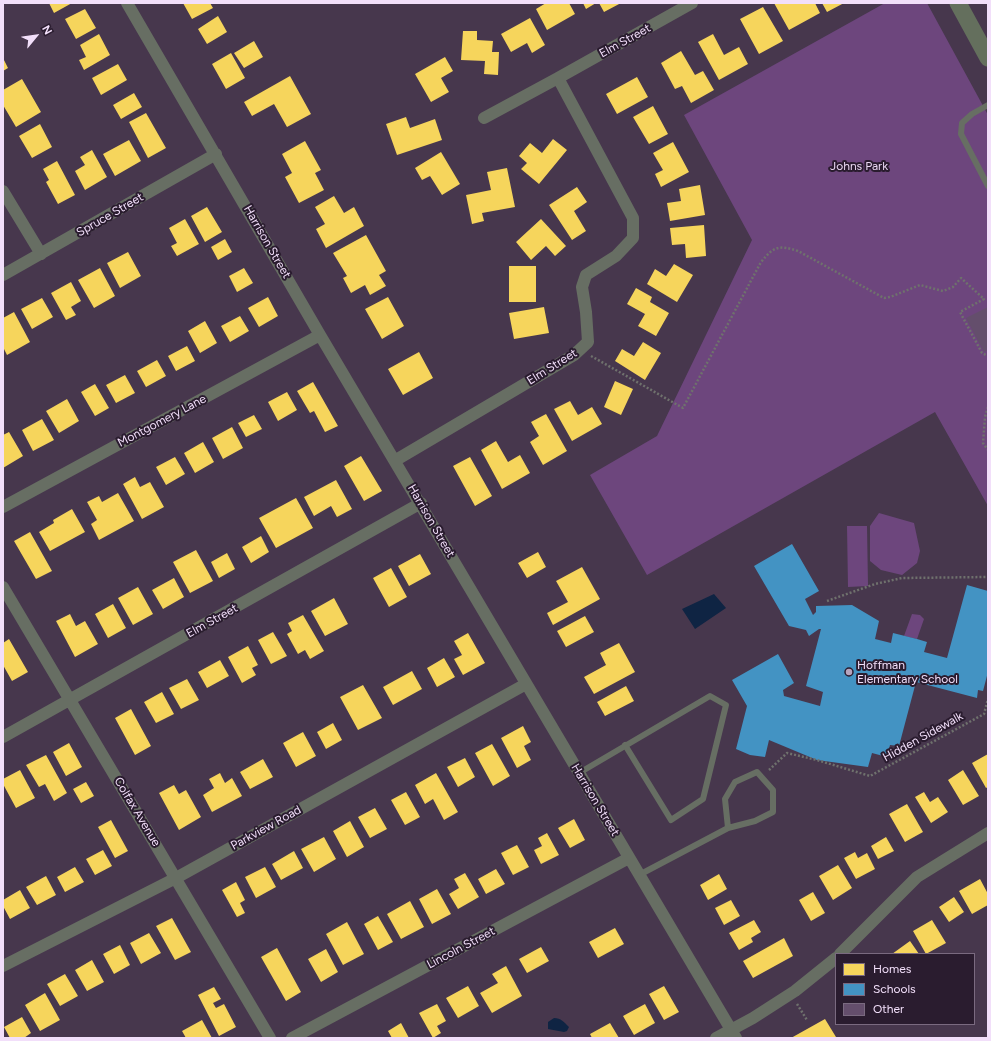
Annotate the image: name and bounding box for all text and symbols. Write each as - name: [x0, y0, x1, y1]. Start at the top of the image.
- north arrow: [16, 16, 56, 56]
- street label: Elm Street: [597, 21, 653, 61]
- text: N: [39, 23, 55, 37]
- park label: Johns Park: [830, 159, 888, 173]
- street label: Spruce Street: [74, 190, 146, 240]
- street label: Harrison Street: [240, 203, 294, 281]
- street label: Elm Street: [524, 346, 580, 388]
- street label: Montgomery Lane: [115, 392, 209, 450]
- street label: Harrison Street: [404, 482, 458, 560]
- street label: Elm Street: [184, 601, 240, 641]
- place label: Hoffman Elementary School: [857, 658, 958, 686]
- marker: Hoffman Elementary School: [844, 667, 854, 677]
- street label: Hidden Sidewalk: [880, 709, 966, 765]
- street label: Harrison Street: [568, 761, 622, 839]
- street label: Colfax Avenue: [111, 775, 163, 849]
- street label: Parkview Road: [228, 803, 304, 853]
- street label: Lincoln Street: [424, 924, 498, 972]
- legend: [835, 953, 975, 1025]
- text: Homes: [873, 962, 911, 976]
- text: Schools: [873, 982, 916, 996]
- text: Other: [873, 1002, 904, 1016]

